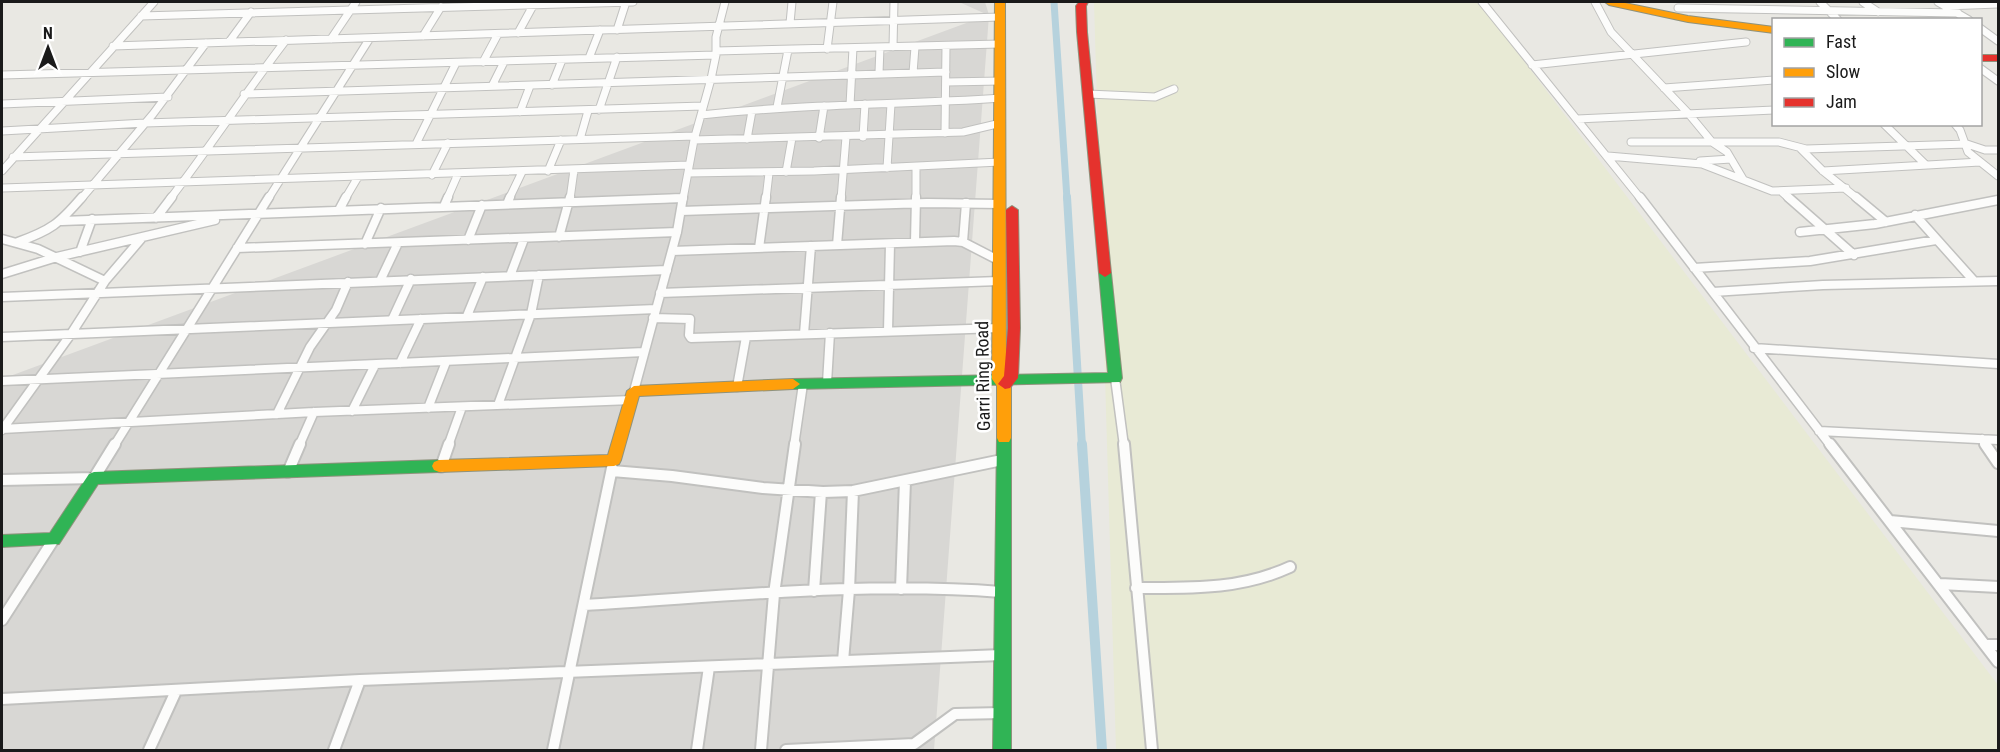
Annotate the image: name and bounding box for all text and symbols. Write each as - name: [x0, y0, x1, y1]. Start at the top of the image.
- north arrow: [18, 18, 78, 78]
- legend: [1772, 18, 1982, 126]
- text: N: [43, 24, 53, 43]
- text: Fast: [1826, 31, 1857, 52]
- text: Slow: [1826, 61, 1861, 82]
- text: Jam: [1826, 91, 1857, 112]
- street label: Garri Ring Road: [971, 321, 994, 431]

